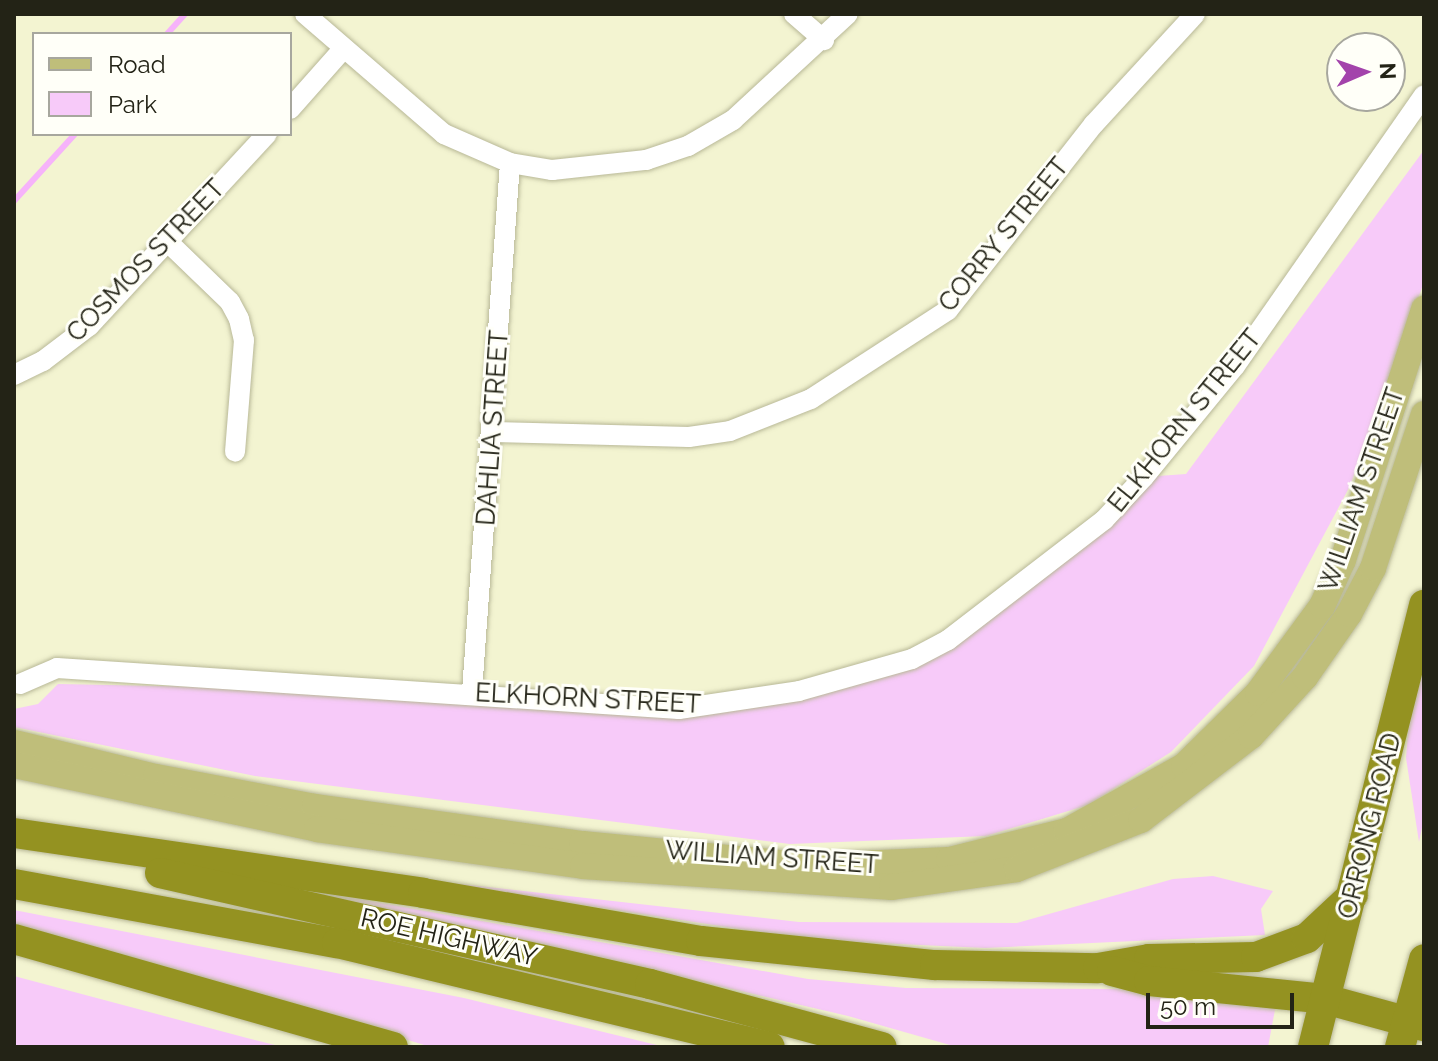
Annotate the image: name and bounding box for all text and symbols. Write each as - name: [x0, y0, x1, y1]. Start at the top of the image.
- legend: [32, 32, 292, 136]
- north arrow: [1326, 32, 1406, 112]
- text: Road: [108, 50, 166, 79]
- text: N: [1375, 62, 1401, 80]
- text: Park: [108, 90, 157, 119]
- street label: CORRY STREET: [932, 151, 1076, 319]
- street label: COSMOS STREET: [61, 173, 231, 349]
- street label: ELKHORN STREET: [1102, 323, 1268, 519]
- street label: DAHLIA STREET: [471, 329, 515, 527]
- street label: WILLIAM STREET: [1312, 384, 1412, 596]
- street label: ELKHORN STREET: [474, 678, 702, 720]
- street label: ORRONG ROAD: [1332, 730, 1408, 922]
- street label: WILLIAM STREET: [664, 835, 880, 881]
- street label: ROE HIGHWAY: [358, 902, 540, 974]
- scale bar: [1150, 977, 1298, 1027]
- text: 50 m: [1160, 992, 1216, 1021]

